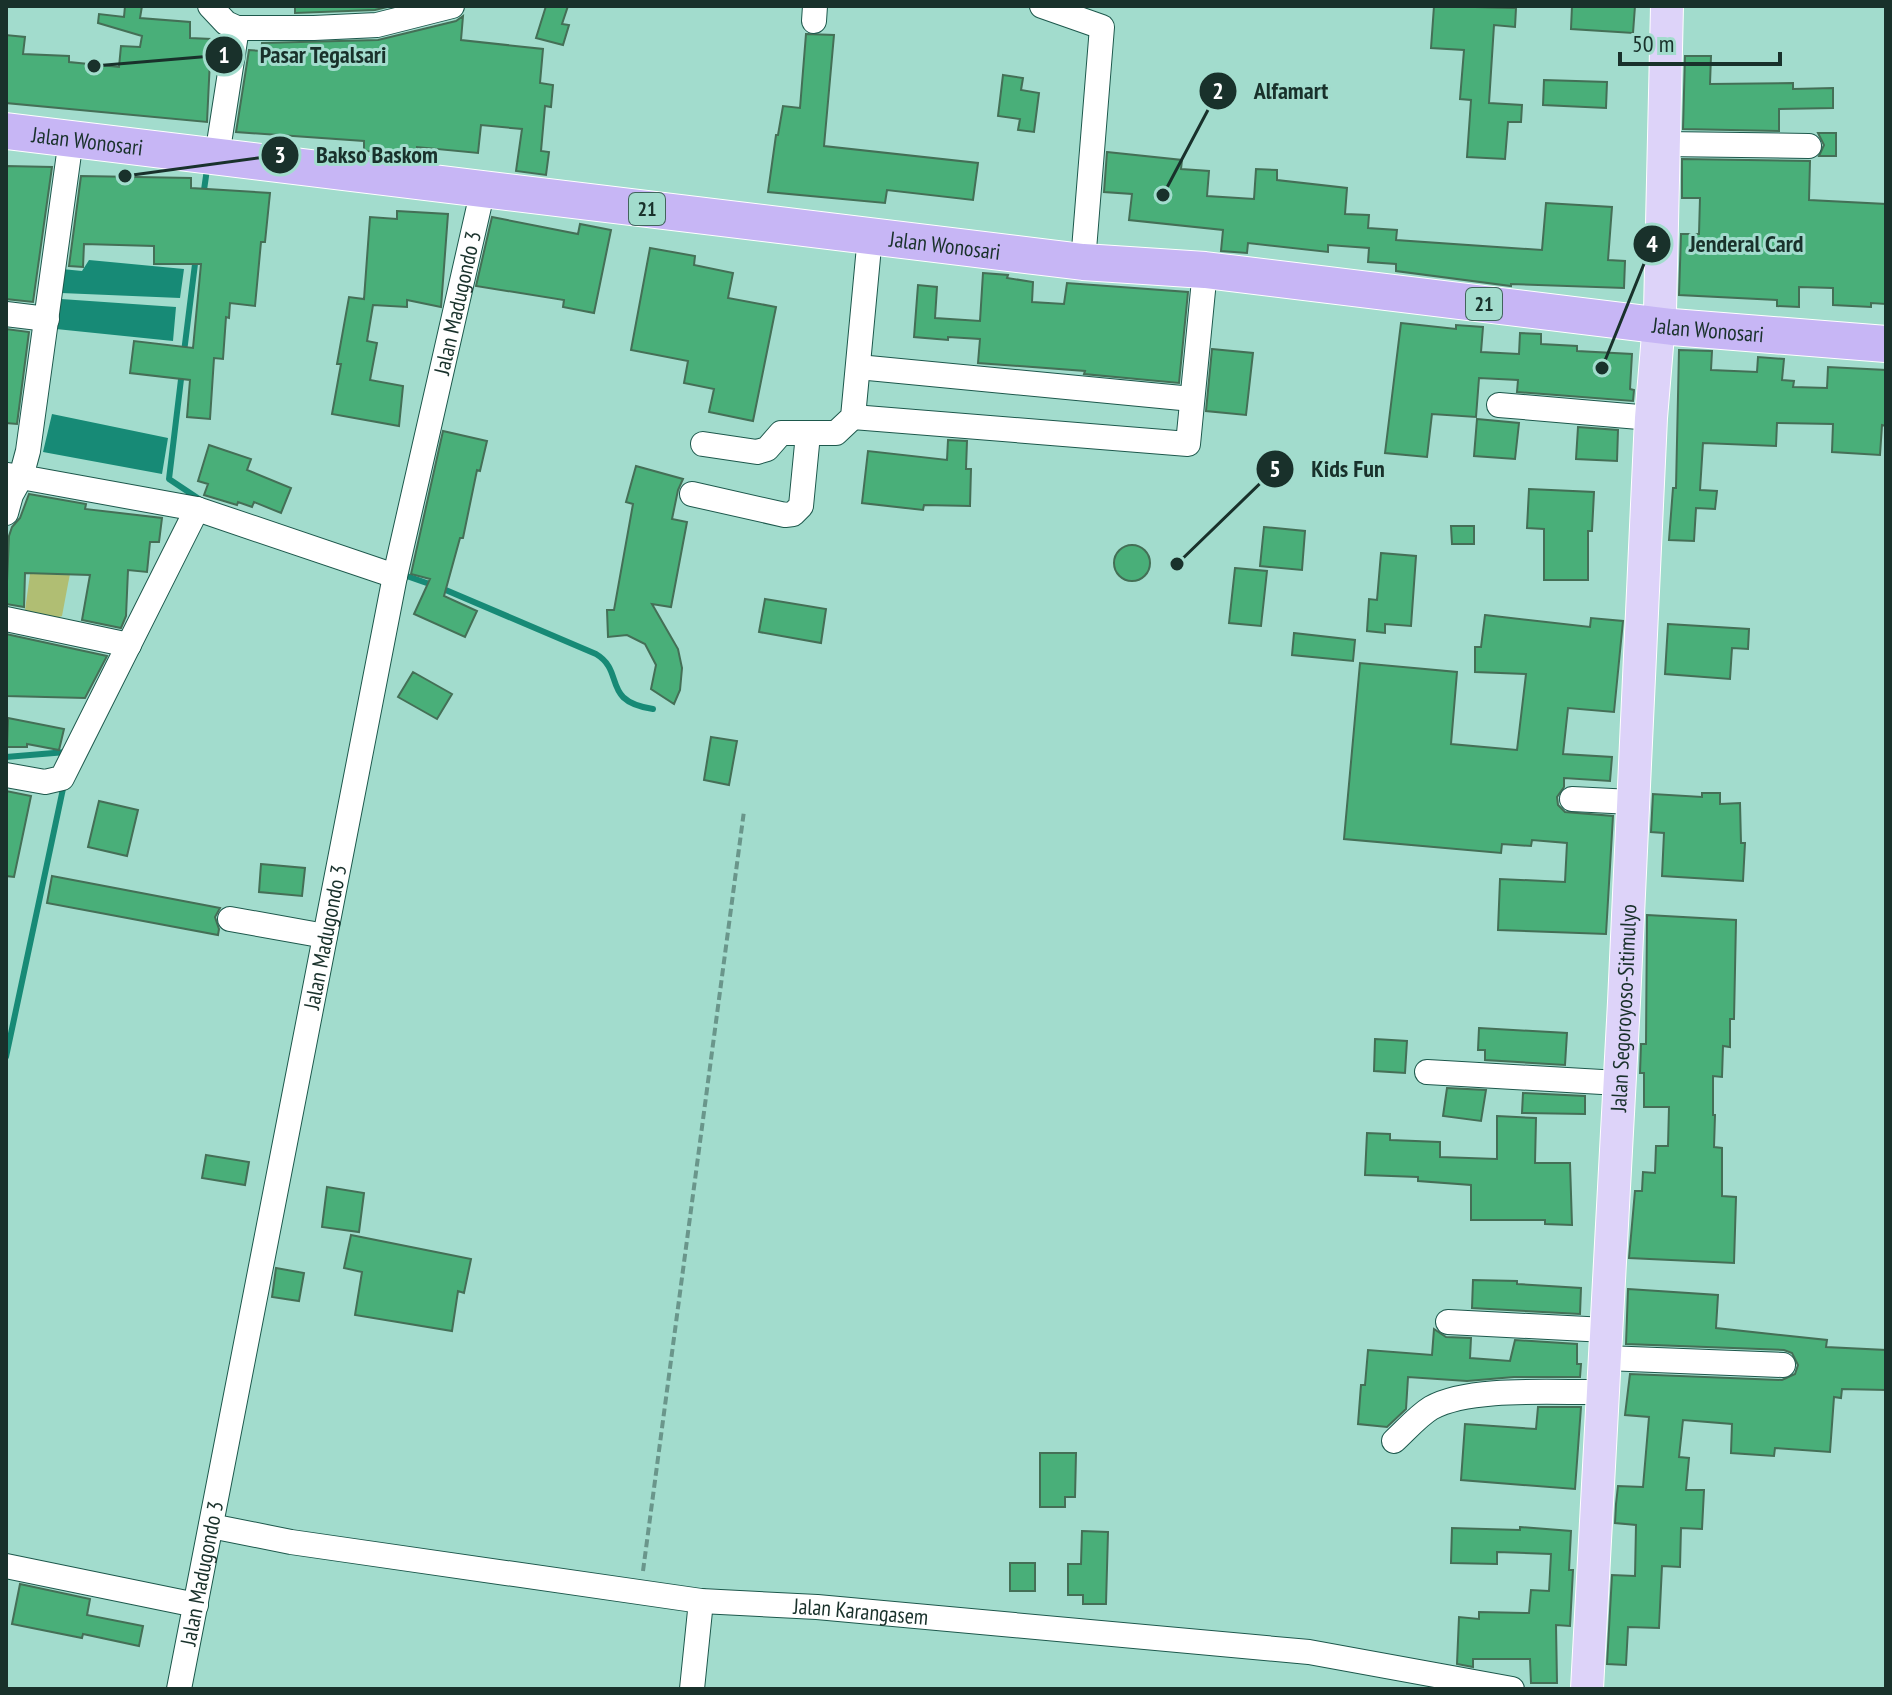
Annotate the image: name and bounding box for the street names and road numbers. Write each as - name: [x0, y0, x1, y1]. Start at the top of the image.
- street label: Jalan Wonosari: [29, 120, 145, 162]
- road number: 21: [629, 193, 665, 225]
- street label: Jalan Wonosari: [887, 224, 1002, 266]
- street label: Jalan Madugondo 3: [427, 228, 487, 378]
- road number: 21: [1466, 288, 1502, 320]
- street label: Jalan Wonosari: [1650, 311, 1765, 348]
- street label: Jalan Madugondo 3: [297, 862, 353, 1013]
- street label: Jalan Segoroyoso-Sitimulyo: [1604, 903, 1643, 1114]
- street label: Jalan Madugondo 3: [174, 1499, 229, 1649]
- street label: Jalan Karangasem: [792, 1592, 930, 1631]

